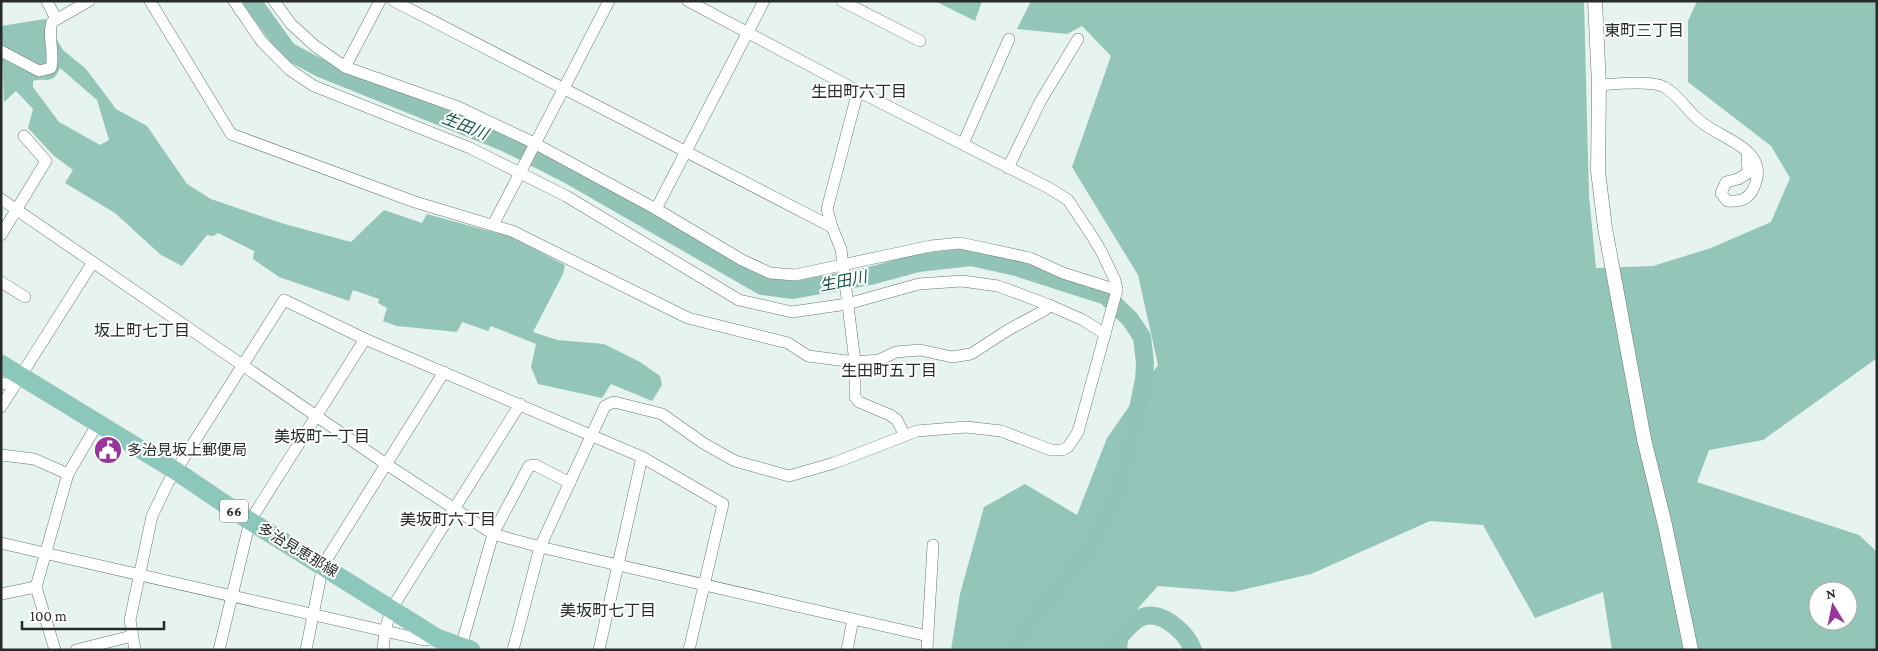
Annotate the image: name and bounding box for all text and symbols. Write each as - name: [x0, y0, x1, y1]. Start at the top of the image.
- district label: 東町三丁目: [1604, 22, 1684, 39]
- district label: 生田町六丁目: [811, 83, 907, 100]
- water label: 生田川: [440, 109, 492, 144]
- water label: 生田川: [818, 268, 870, 294]
- district label: 坂上町七丁目: [94, 322, 190, 339]
- district label: 生田町五丁目: [841, 362, 937, 379]
- district label: 美坂町一丁目: [274, 428, 370, 445]
- public building icon: 多治見坂上郵便局: [93, 435, 123, 465]
- place label: 多治見坂上郵便局: [127, 442, 247, 458]
- road number: 66: [220, 500, 248, 522]
- district label: 美坂町六丁目: [400, 511, 496, 528]
- street label: 多治見恵那線: [255, 520, 341, 580]
- north arrow: [1808, 581, 1858, 631]
- text: N: [1825, 584, 1837, 602]
- scale bar: [22, 598, 165, 630]
- district label: 美坂町七丁目: [560, 602, 656, 619]
- text: 100 m: [30, 608, 67, 624]

